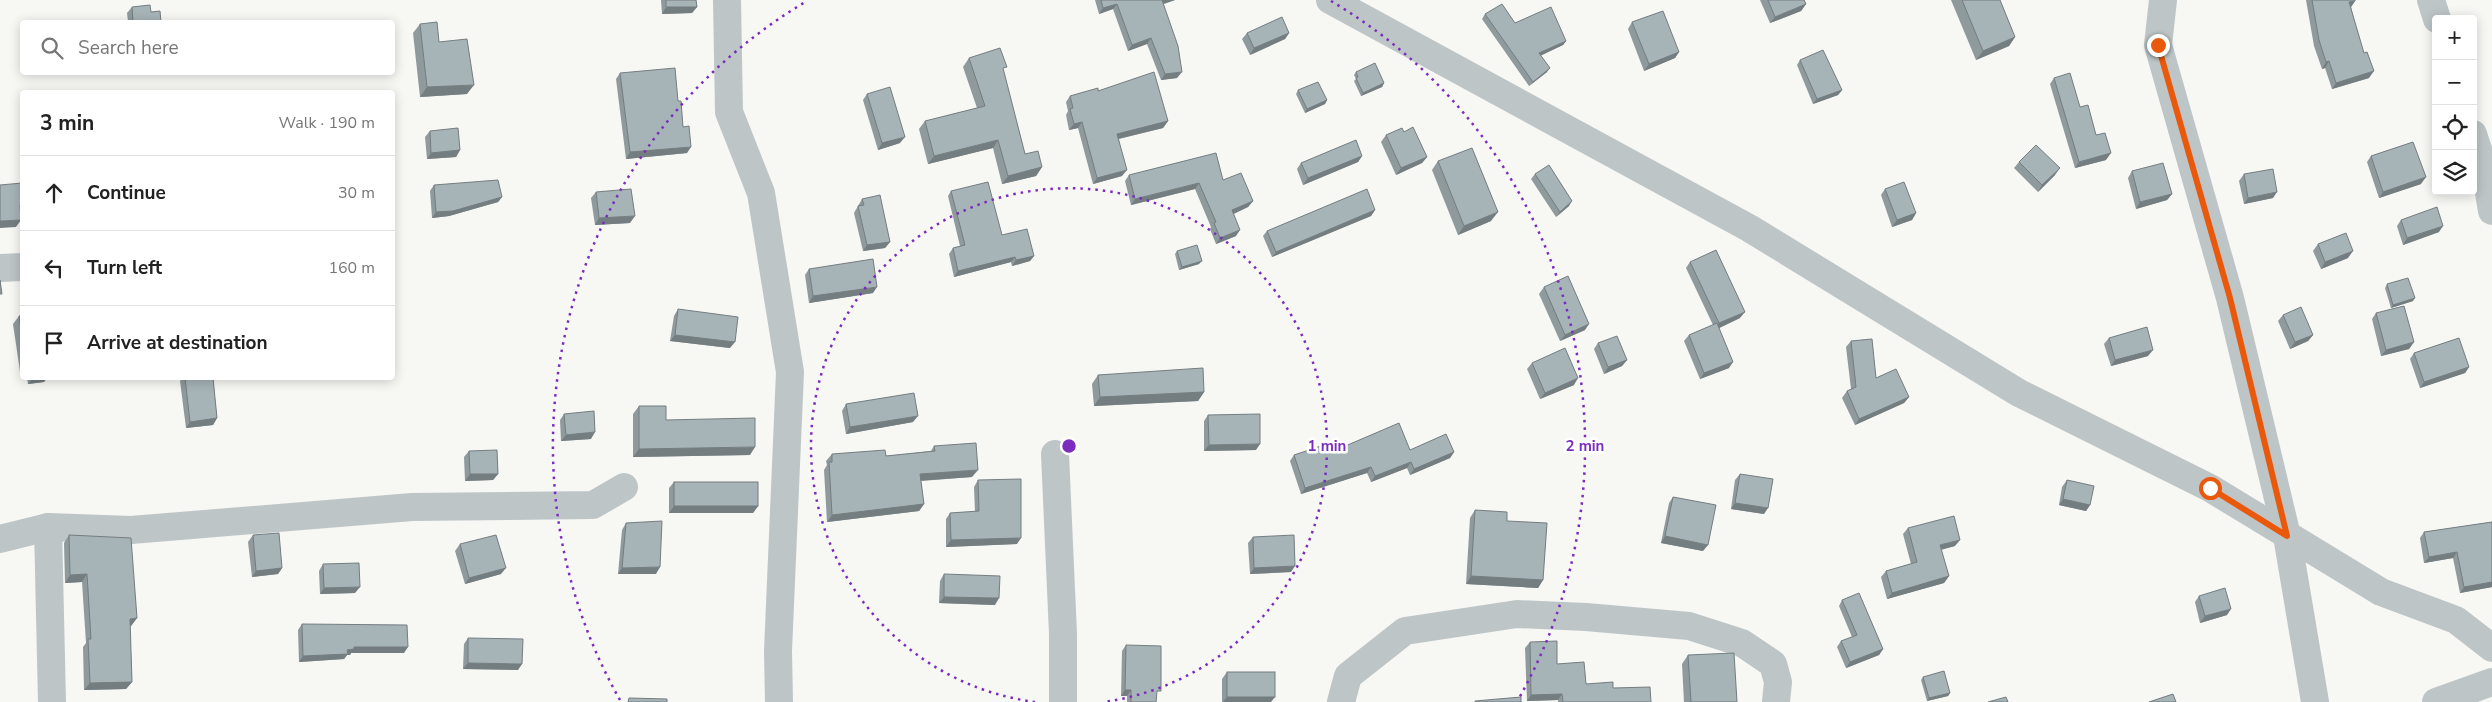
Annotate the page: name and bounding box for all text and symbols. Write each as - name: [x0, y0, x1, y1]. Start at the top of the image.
- map controls: [2432, 15, 2477, 195]
- button: +: [2432, 15, 2477, 60]
- search box: [20, 20, 395, 75]
- icon: search: [38, 34, 66, 62]
- route end: [2147, 34, 2170, 57]
- text: Search here: [78, 35, 179, 61]
- button: −: [2432, 60, 2477, 105]
- button: locate: [2432, 105, 2477, 150]
- text: 3 min: [40, 109, 94, 137]
- text: Walk · 190 m: [279, 112, 375, 134]
- button: layers: [2432, 150, 2477, 195]
- icon: ahead: [40, 179, 68, 207]
- text: Continue: [87, 180, 166, 206]
- text: 30 m: [338, 182, 375, 204]
- icon: left: [40, 254, 68, 282]
- text: Turn left: [87, 255, 162, 281]
- text: 160 m: [328, 257, 375, 279]
- icon: arrive: [40, 329, 68, 357]
- text: Arrive at destination: [87, 330, 268, 356]
- text: 1 min: [1308, 436, 1346, 456]
- text: 2 min: [1566, 436, 1604, 456]
- centre of rings: [1060, 437, 1078, 455]
- route start: [2199, 477, 2222, 500]

